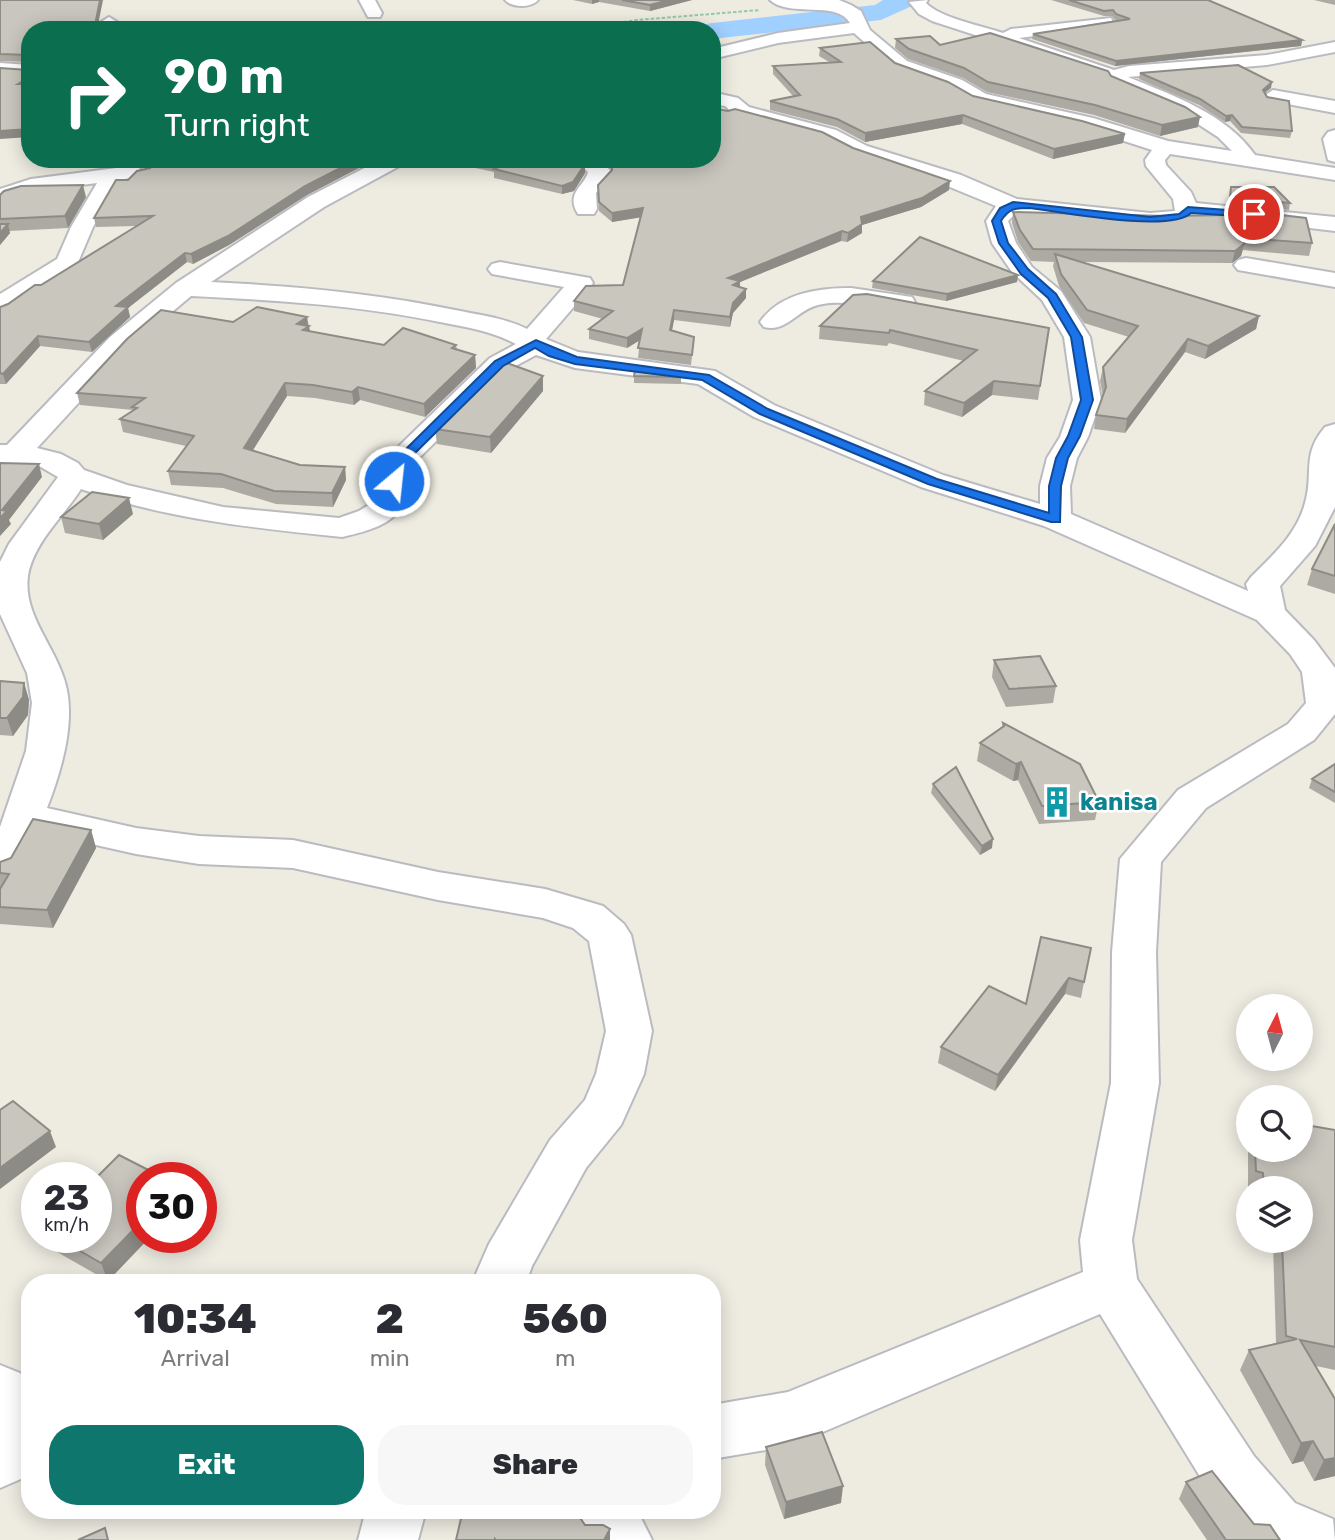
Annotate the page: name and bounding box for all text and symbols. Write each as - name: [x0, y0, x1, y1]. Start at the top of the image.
- text: 90 m: [164, 47, 284, 105]
- icon: right: [49, 49, 140, 140]
- text: Turn right: [164, 106, 309, 144]
- pin: [1224, 184, 1284, 244]
- icon: arrive: [1235, 195, 1273, 233]
- position arrow: [357, 444, 431, 518]
- building icon: kanisa: [1040, 785, 1074, 819]
- place label: kanisa: [1080, 788, 1158, 816]
- north arrow: [1236, 994, 1312, 1071]
- map controls: [1236, 994, 1313, 1253]
- button: search: [1236, 1085, 1313, 1162]
- speed limit sign: 30: [126, 1162, 217, 1253]
- button: layers: [1236, 1176, 1313, 1253]
- text: 23: [44, 1177, 89, 1219]
- text: km/h: [44, 1214, 89, 1236]
- text: 10:34: [134, 1294, 257, 1344]
- text: 2: [375, 1294, 404, 1344]
- text: 560: [522, 1294, 608, 1344]
- text: Arrival: [161, 1344, 230, 1372]
- text: min: [370, 1344, 410, 1372]
- text: m: [555, 1344, 576, 1372]
- button: Exit: [49, 1425, 364, 1505]
- button: Share: [378, 1425, 693, 1505]

